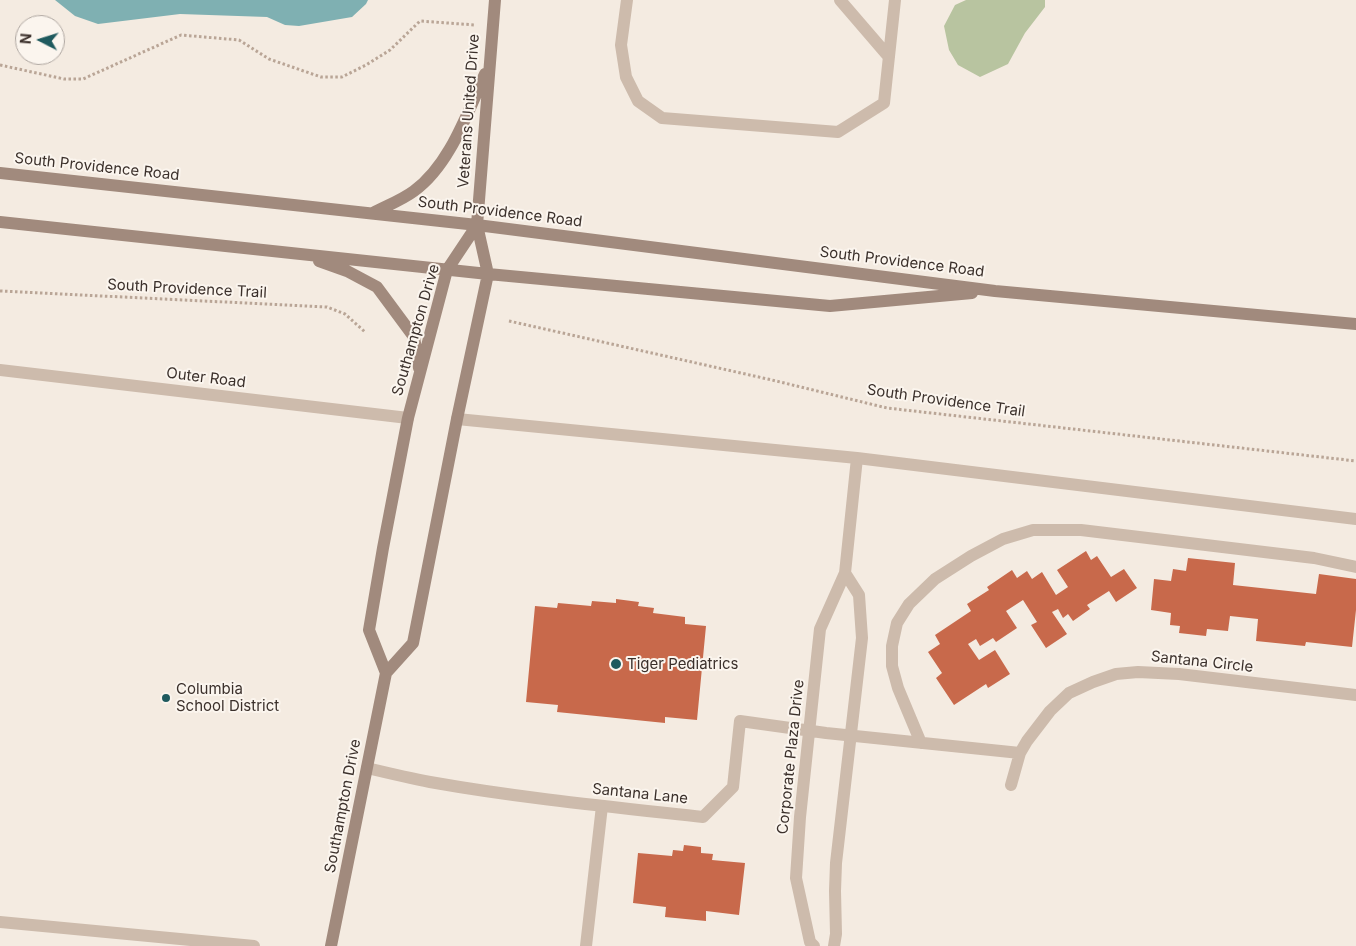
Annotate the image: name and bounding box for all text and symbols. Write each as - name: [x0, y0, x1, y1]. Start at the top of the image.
- north arrow: [15, 15, 65, 65]
- text: N: [17, 33, 34, 45]
- street label: Veterans United Drive: [455, 33, 483, 189]
- street label: South Providence Road: [14, 149, 180, 185]
- street label: South Providence Road: [417, 193, 583, 231]
- street label: South Providence Road: [819, 243, 985, 281]
- street label: Southampton Drive: [389, 262, 443, 398]
- street label: South Providence Trail: [107, 276, 267, 302]
- street label: Outer Road: [165, 364, 247, 392]
- street label: South Providence Trail: [866, 381, 1026, 421]
- street label: Santana Circle: [1150, 648, 1254, 676]
- place label: Tiger Pediatrics: [627, 655, 739, 673]
- marker: Tiger Pediatrics: [609, 657, 623, 671]
- street label: Corporate Plaza Drive: [774, 679, 808, 835]
- place label: Columbia School District: [176, 680, 279, 715]
- marker: Columbia School District: [160, 692, 172, 704]
- street label: Southampton Drive: [321, 737, 365, 875]
- street label: Santana Lane: [591, 780, 689, 808]

